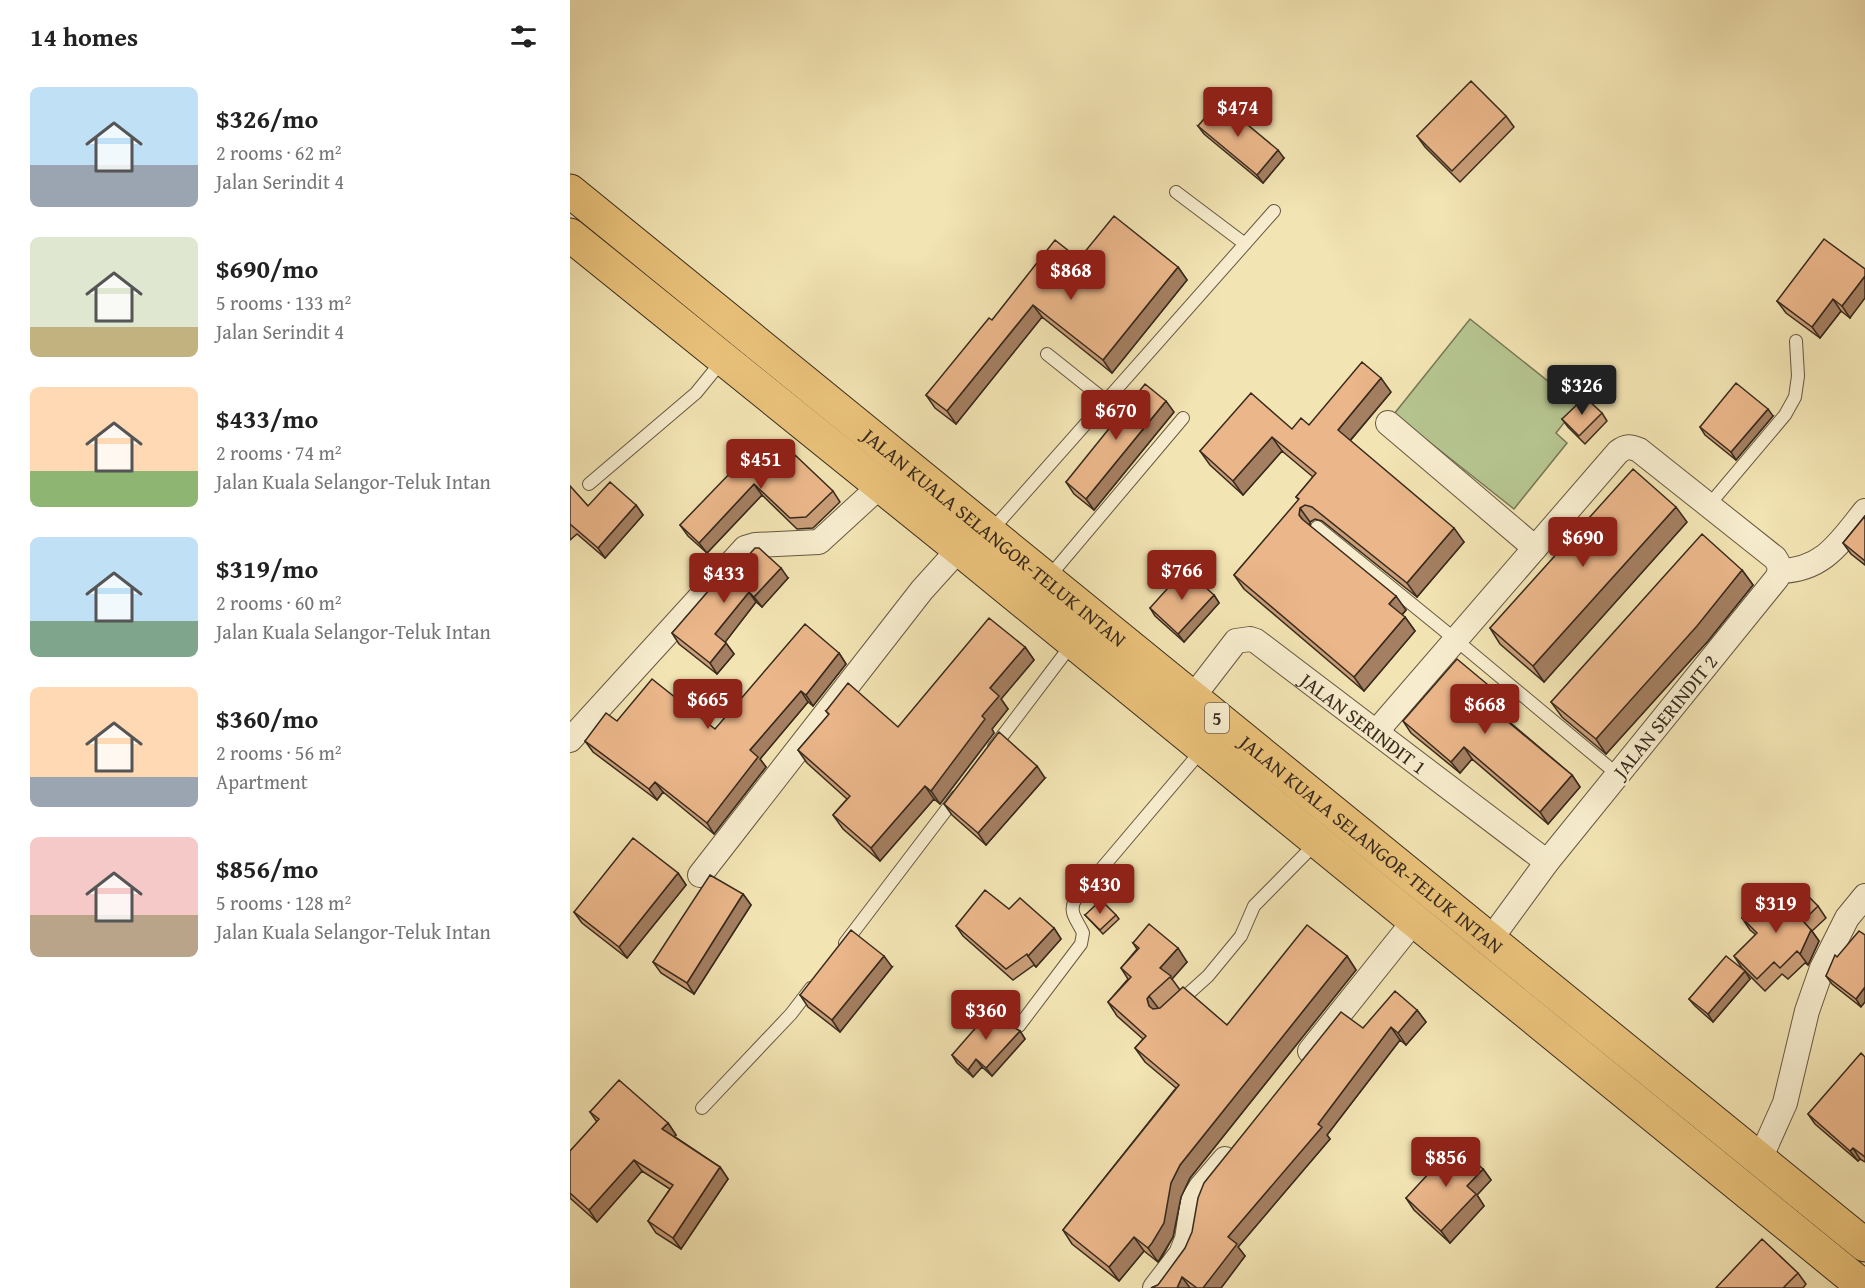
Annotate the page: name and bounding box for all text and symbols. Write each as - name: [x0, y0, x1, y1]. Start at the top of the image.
- text: 14 homes: [30, 17, 138, 56]
- icon: filters: [507, 20, 540, 53]
- pin: $474: [1202, 87, 1274, 138]
- text: $474: [1217, 92, 1259, 121]
- text: $326/mo: [216, 99, 318, 138]
- icon: home: [78, 111, 150, 183]
- text: 2 rooms · 62 m²: [216, 138, 342, 167]
- text: Jalan Serindit 4: [216, 167, 344, 196]
- text: $690/mo: [216, 249, 318, 288]
- pin: $868: [1035, 250, 1107, 301]
- text: $868: [1050, 255, 1092, 284]
- icon: home: [78, 261, 150, 333]
- text: 5 rooms · 133 m²: [216, 288, 351, 317]
- text: Jalan Serindit 4: [216, 317, 344, 346]
- pin: $326: [1546, 365, 1618, 416]
- text: $326: [1561, 370, 1603, 399]
- pin: $670: [1080, 390, 1152, 441]
- text: $670: [1095, 395, 1137, 424]
- text: $433/mo: [216, 399, 318, 438]
- icon: home: [78, 411, 150, 483]
- street label: JALAN KUALA SELANGOR-TELUK INTAN: [855, 419, 1133, 653]
- text: 2 rooms · 74 m²: [216, 438, 342, 467]
- pin: $451: [725, 439, 797, 490]
- text: $451: [740, 444, 782, 473]
- text: Jalan Kuala Selangor-Teluk Intan: [216, 467, 491, 496]
- pin: $690: [1547, 517, 1619, 568]
- text: $690: [1562, 522, 1604, 551]
- text: $319/mo: [216, 549, 318, 588]
- pin: $766: [1146, 550, 1218, 601]
- pin: $433: [688, 553, 760, 604]
- text: $766: [1161, 555, 1203, 584]
- text: $433: [703, 558, 745, 587]
- icon: home: [78, 561, 150, 633]
- text: 2 rooms · 60 m²: [216, 588, 342, 617]
- text: Jalan Kuala Selangor-Teluk Intan: [216, 617, 491, 646]
- street label: JALAN SERINDIT 2: [1604, 648, 1724, 787]
- street label: JALAN SERINDIT 1: [1292, 664, 1433, 780]
- pin: $665: [672, 679, 744, 730]
- text: $665: [687, 684, 729, 713]
- pin: $668: [1449, 684, 1521, 735]
- text: $668: [1464, 689, 1506, 718]
- text: $360/mo: [216, 699, 318, 738]
- road number: 5: [1205, 703, 1229, 733]
- icon: home: [78, 711, 150, 783]
- street label: JALAN KUALA SELANGOR-TELUK INTAN: [1232, 726, 1510, 960]
- text: 2 rooms · 56 m²: [216, 738, 342, 767]
- text: Apartment: [216, 767, 308, 796]
- text: $856/mo: [216, 849, 318, 888]
- icon: home: [78, 861, 150, 933]
- pin: $430: [1064, 864, 1136, 915]
- text: $430: [1079, 869, 1121, 898]
- pin: $319: [1740, 883, 1812, 934]
- text: 5 rooms · 128 m²: [216, 888, 351, 917]
- text: $319: [1755, 888, 1797, 917]
- text: Jalan Kuala Selangor-Teluk Intan: [216, 917, 491, 946]
- pin: $360: [950, 990, 1022, 1041]
- text: $360: [965, 995, 1007, 1024]
- pin: $856: [1410, 1137, 1482, 1188]
- text: $856: [1425, 1142, 1467, 1171]

